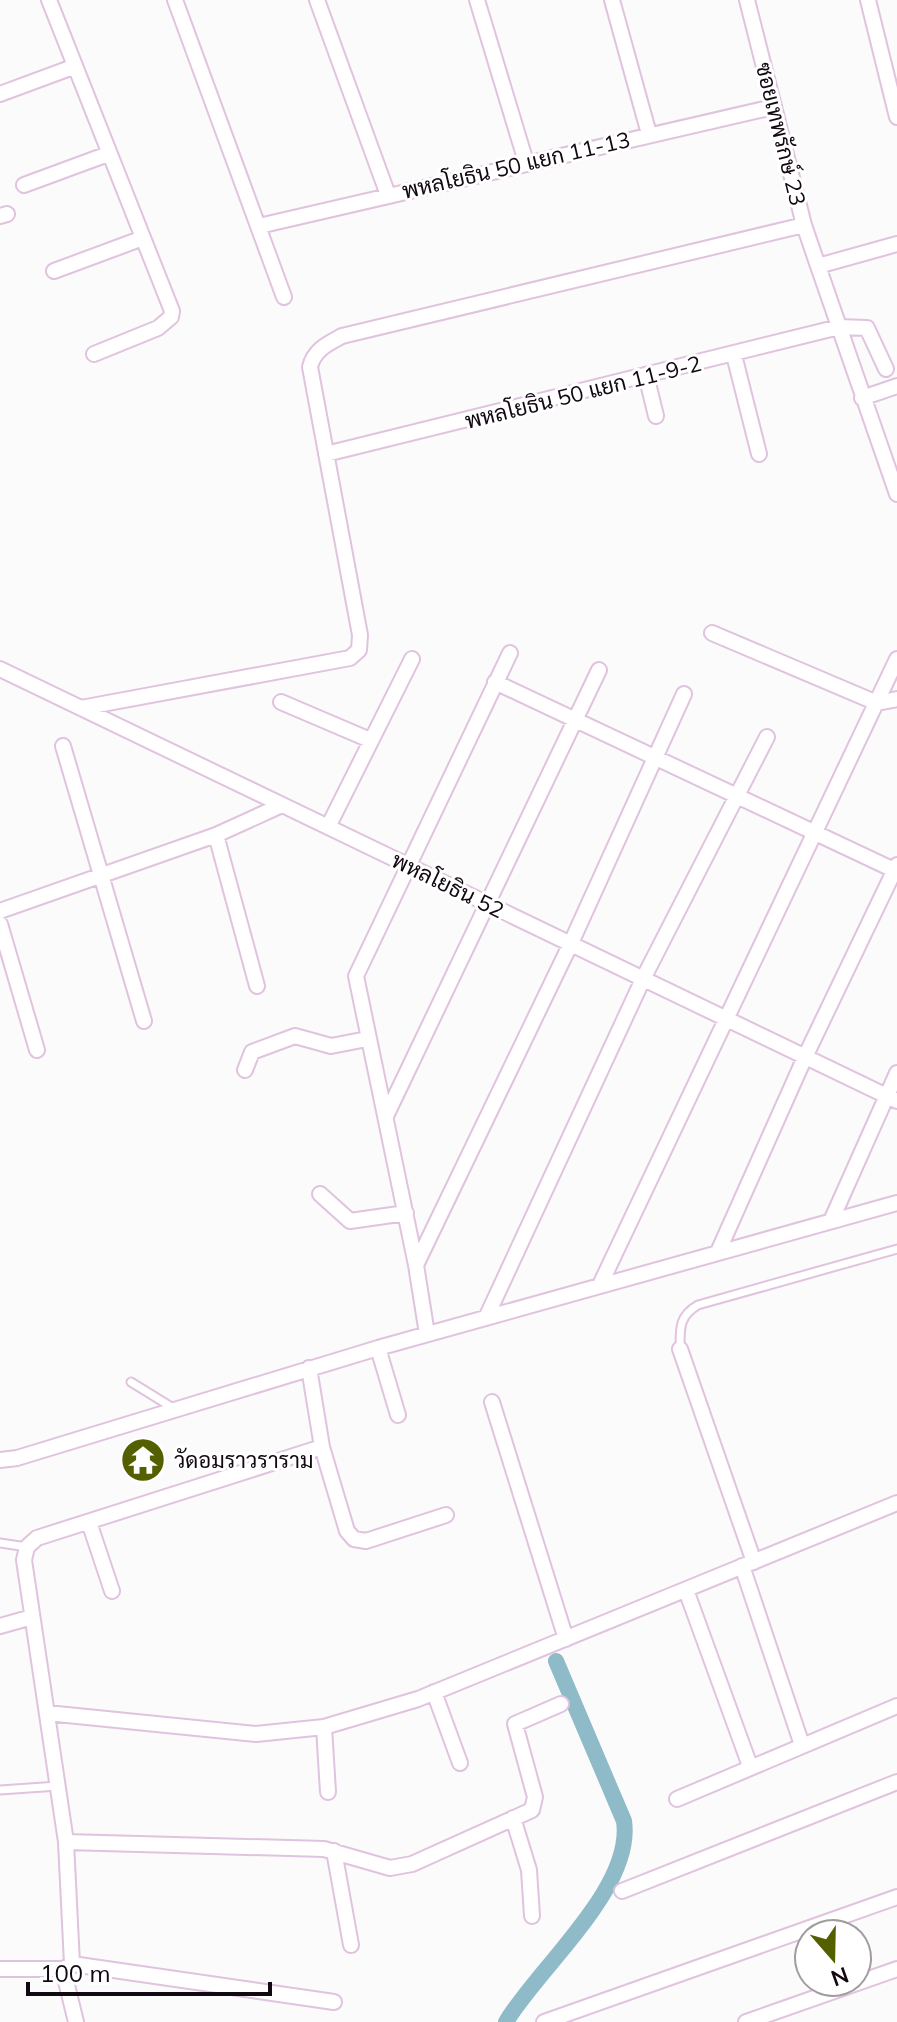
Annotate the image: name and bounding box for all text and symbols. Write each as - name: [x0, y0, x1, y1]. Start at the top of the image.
- street label: ซอยเทพรักษ์ 23: [750, 60, 812, 208]
- street label: พหลโยธิน 50 แยก 11-13: [399, 125, 633, 205]
- street label: พหลโยธิน 50 แยก 11-9-2: [462, 349, 704, 435]
- street label: พหลโยธิน 52: [387, 846, 509, 924]
- temple icon: วัดอมราวราราม: [119, 1436, 167, 1484]
- place label: วัดอมราวราราม: [174, 1446, 313, 1474]
- north arrow: [793, 1918, 873, 1998]
- scale bar: [28, 1946, 270, 1996]
- text: 100 m: [40, 1958, 111, 1988]
- text: N: [827, 1961, 852, 1993]

